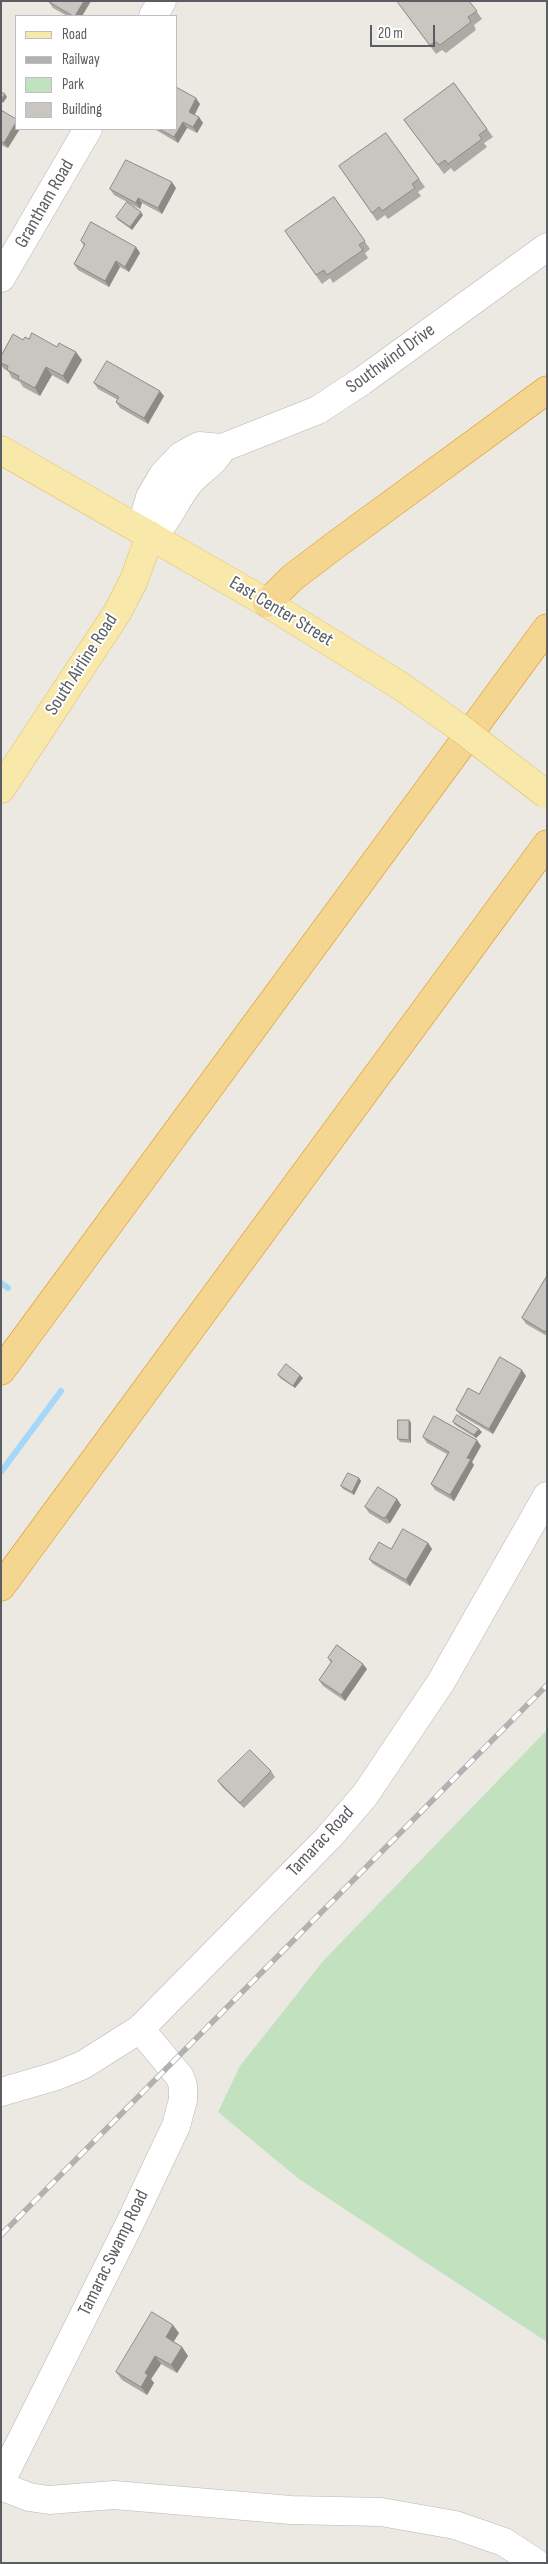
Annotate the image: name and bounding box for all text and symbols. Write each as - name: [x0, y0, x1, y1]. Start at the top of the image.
- legend: [15, 15, 178, 130]
- scale bar: [373, 15, 438, 47]
- text: 20 m: [378, 24, 403, 43]
- text: Road: [62, 25, 87, 44]
- text: Railway: [62, 50, 100, 69]
- text: Park: [62, 75, 84, 94]
- text: Building: [62, 100, 102, 119]
- street label: Grantham Road: [11, 156, 79, 252]
- street label: Southwind Drive: [342, 319, 440, 399]
- street label: East Center Street: [225, 572, 337, 652]
- street label: South Airline Road: [41, 610, 123, 720]
- street label: Tamarac Road: [283, 1802, 359, 1882]
- street label: Tamarac Swamp Road: [74, 2186, 154, 2320]

